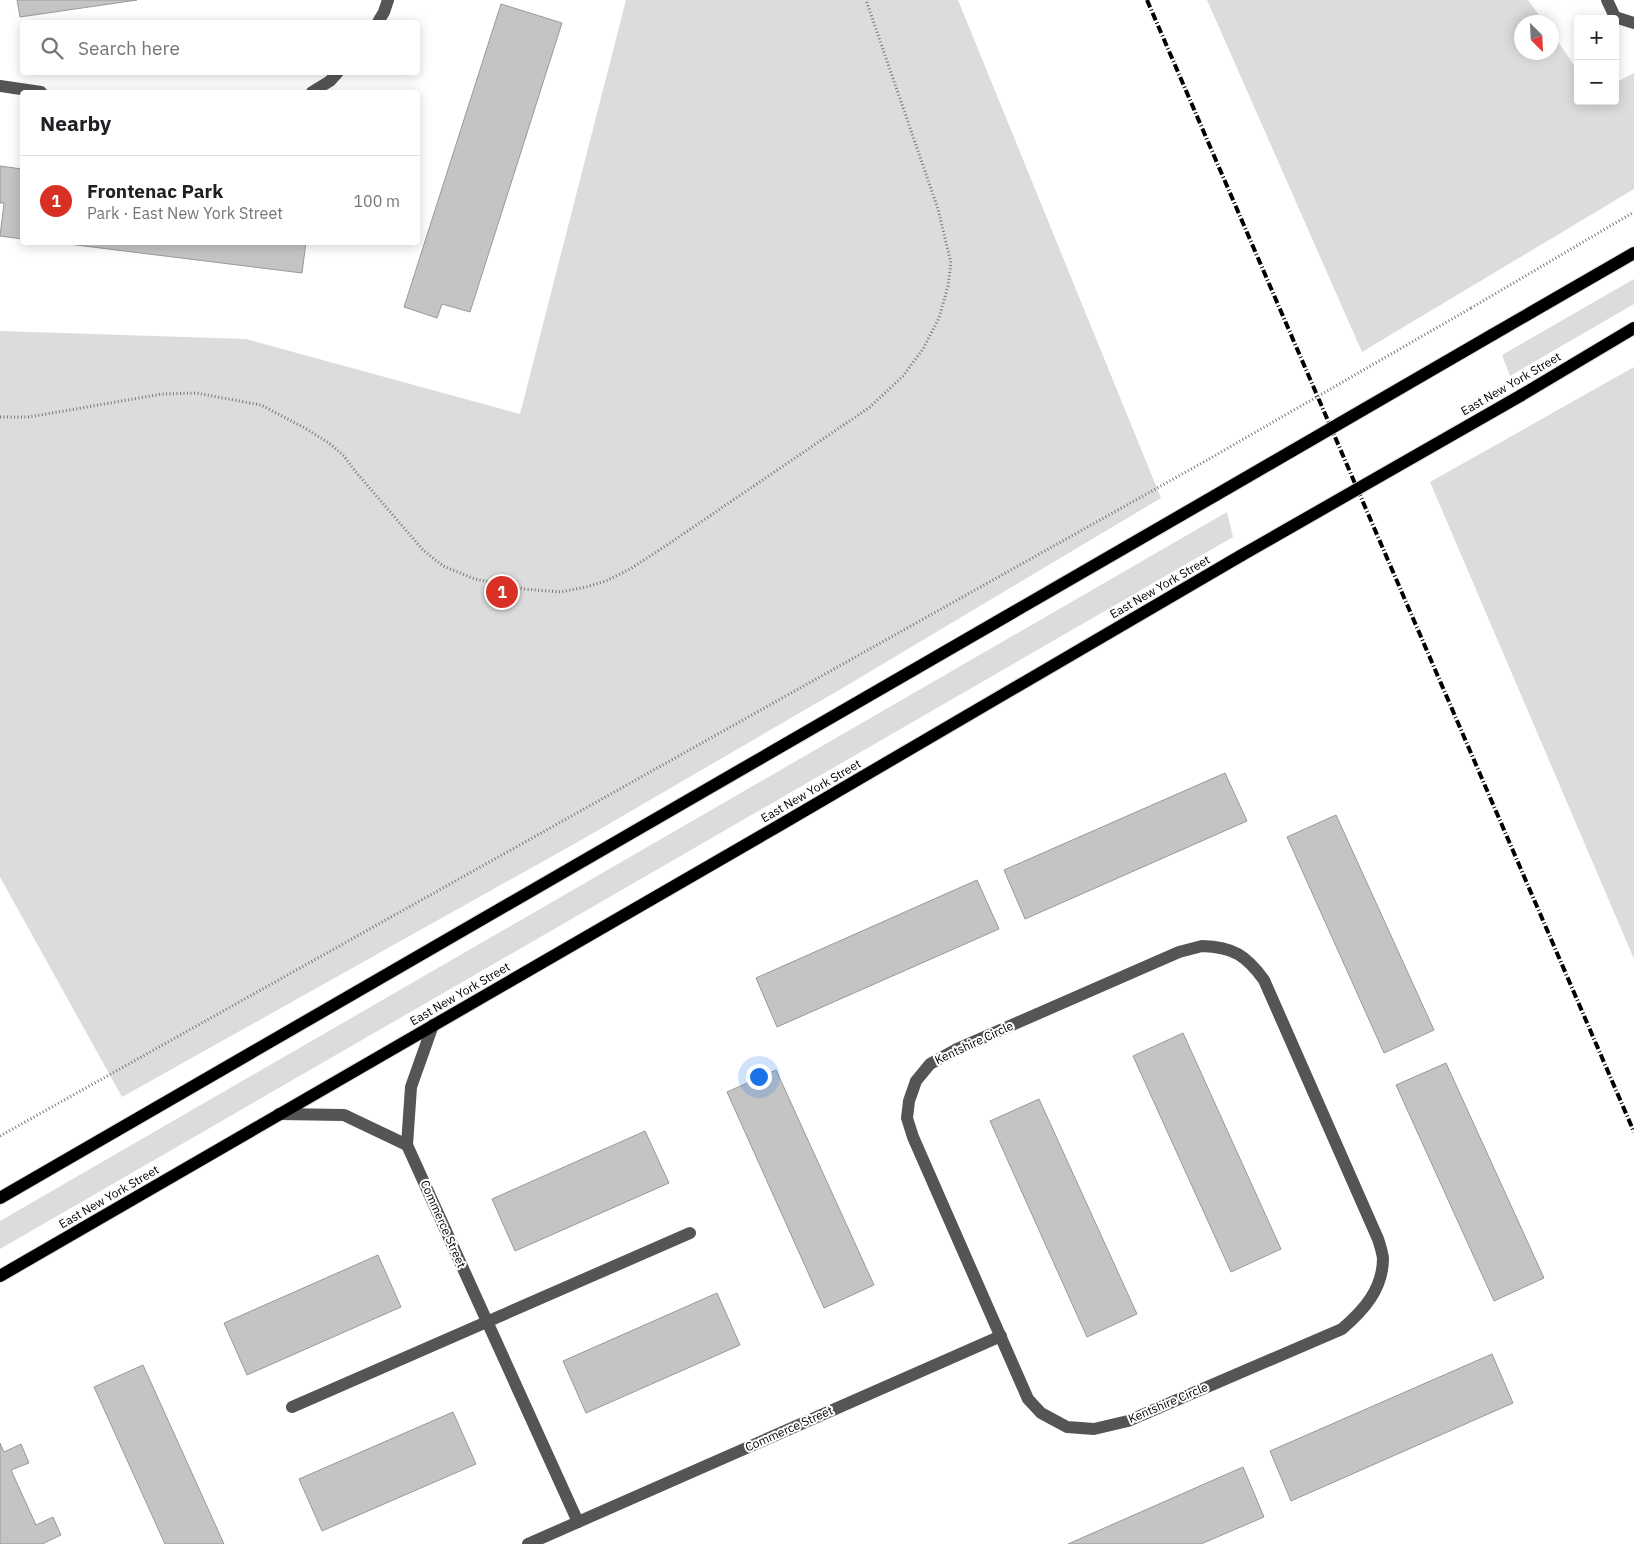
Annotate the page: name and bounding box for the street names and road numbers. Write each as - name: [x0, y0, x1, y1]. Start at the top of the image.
- street label: East New York Street: [1458, 349, 1563, 418]
- street label: East New York Street: [1107, 552, 1212, 621]
- street label: East New York Street: [758, 756, 863, 825]
- street label: East New York Street: [407, 959, 512, 1028]
- street label: Kentshire Circle: [932, 1018, 1016, 1067]
- street label: East New York Street: [56, 1162, 161, 1231]
- street label: Commerce Street: [417, 1178, 469, 1270]
- street label: Kentshire Circle: [1126, 1379, 1210, 1426]
- street label: Commerce Street: [743, 1403, 835, 1455]

